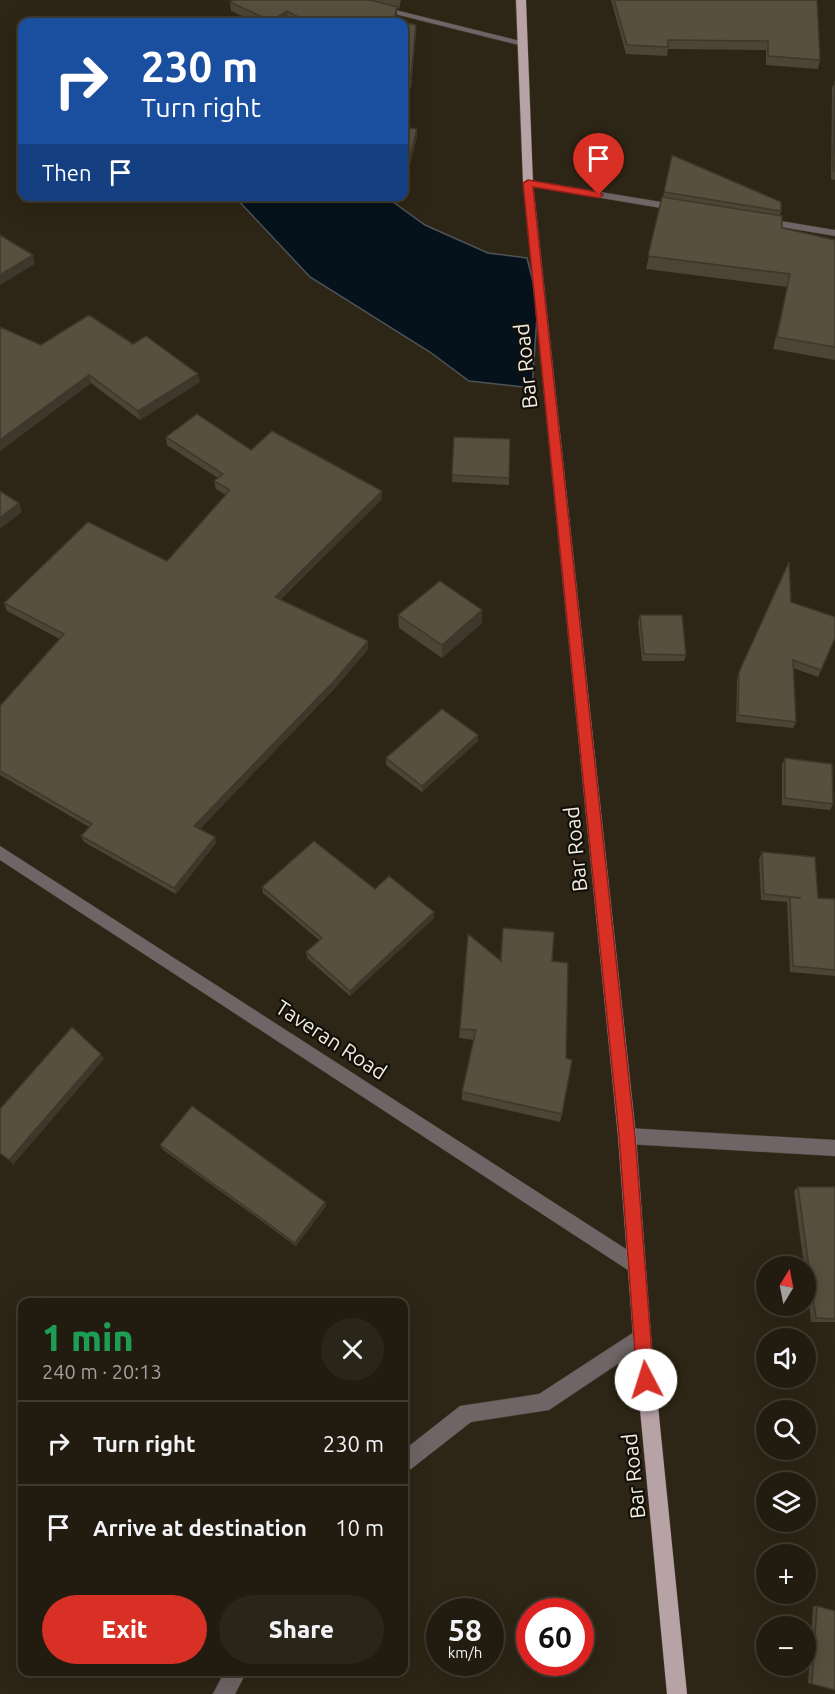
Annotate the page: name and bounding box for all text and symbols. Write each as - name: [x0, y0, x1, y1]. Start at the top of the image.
- icon: right: [42, 42, 120, 120]
- text: 230 m: [141, 43, 258, 90]
- text: Turn right: [141, 92, 261, 122]
- pin: [573, 133, 624, 195]
- icon: arrive: [582, 142, 615, 175]
- icon: arrive: [104, 156, 137, 189]
- text: Then: [42, 160, 92, 185]
- street label: Bar Road: [509, 322, 541, 410]
- street label: Bar Road: [559, 805, 591, 893]
- street label: Taveran Road: [272, 994, 391, 1084]
- north arrow: [756, 1256, 816, 1316]
- map controls: [756, 1256, 816, 1676]
- text: 1 min: [42, 1317, 134, 1358]
- button: close: [321, 1318, 384, 1381]
- button: sound: [756, 1328, 816, 1388]
- position arrow: [614, 1348, 678, 1412]
- text: 240 m · 20:13: [42, 1360, 162, 1383]
- button: search: [756, 1400, 816, 1460]
- icon: right: [42, 1427, 75, 1460]
- text: Turn right: [93, 1431, 195, 1456]
- text: 230 m: [323, 1431, 384, 1456]
- street label: Bar Road: [617, 1432, 649, 1520]
- button: layers: [756, 1472, 816, 1532]
- icon: arrive: [42, 1511, 75, 1544]
- text: Arrive at destination: [93, 1515, 307, 1540]
- text: 10 m: [335, 1515, 384, 1540]
- button: +: [756, 1544, 816, 1604]
- button: Exit: [42, 1595, 207, 1664]
- button: Share: [219, 1595, 384, 1664]
- speed limit sign: 60: [516, 1598, 594, 1676]
- text: 58: [448, 1613, 482, 1647]
- button: −: [756, 1616, 816, 1676]
- text: km/h: [448, 1644, 482, 1661]

